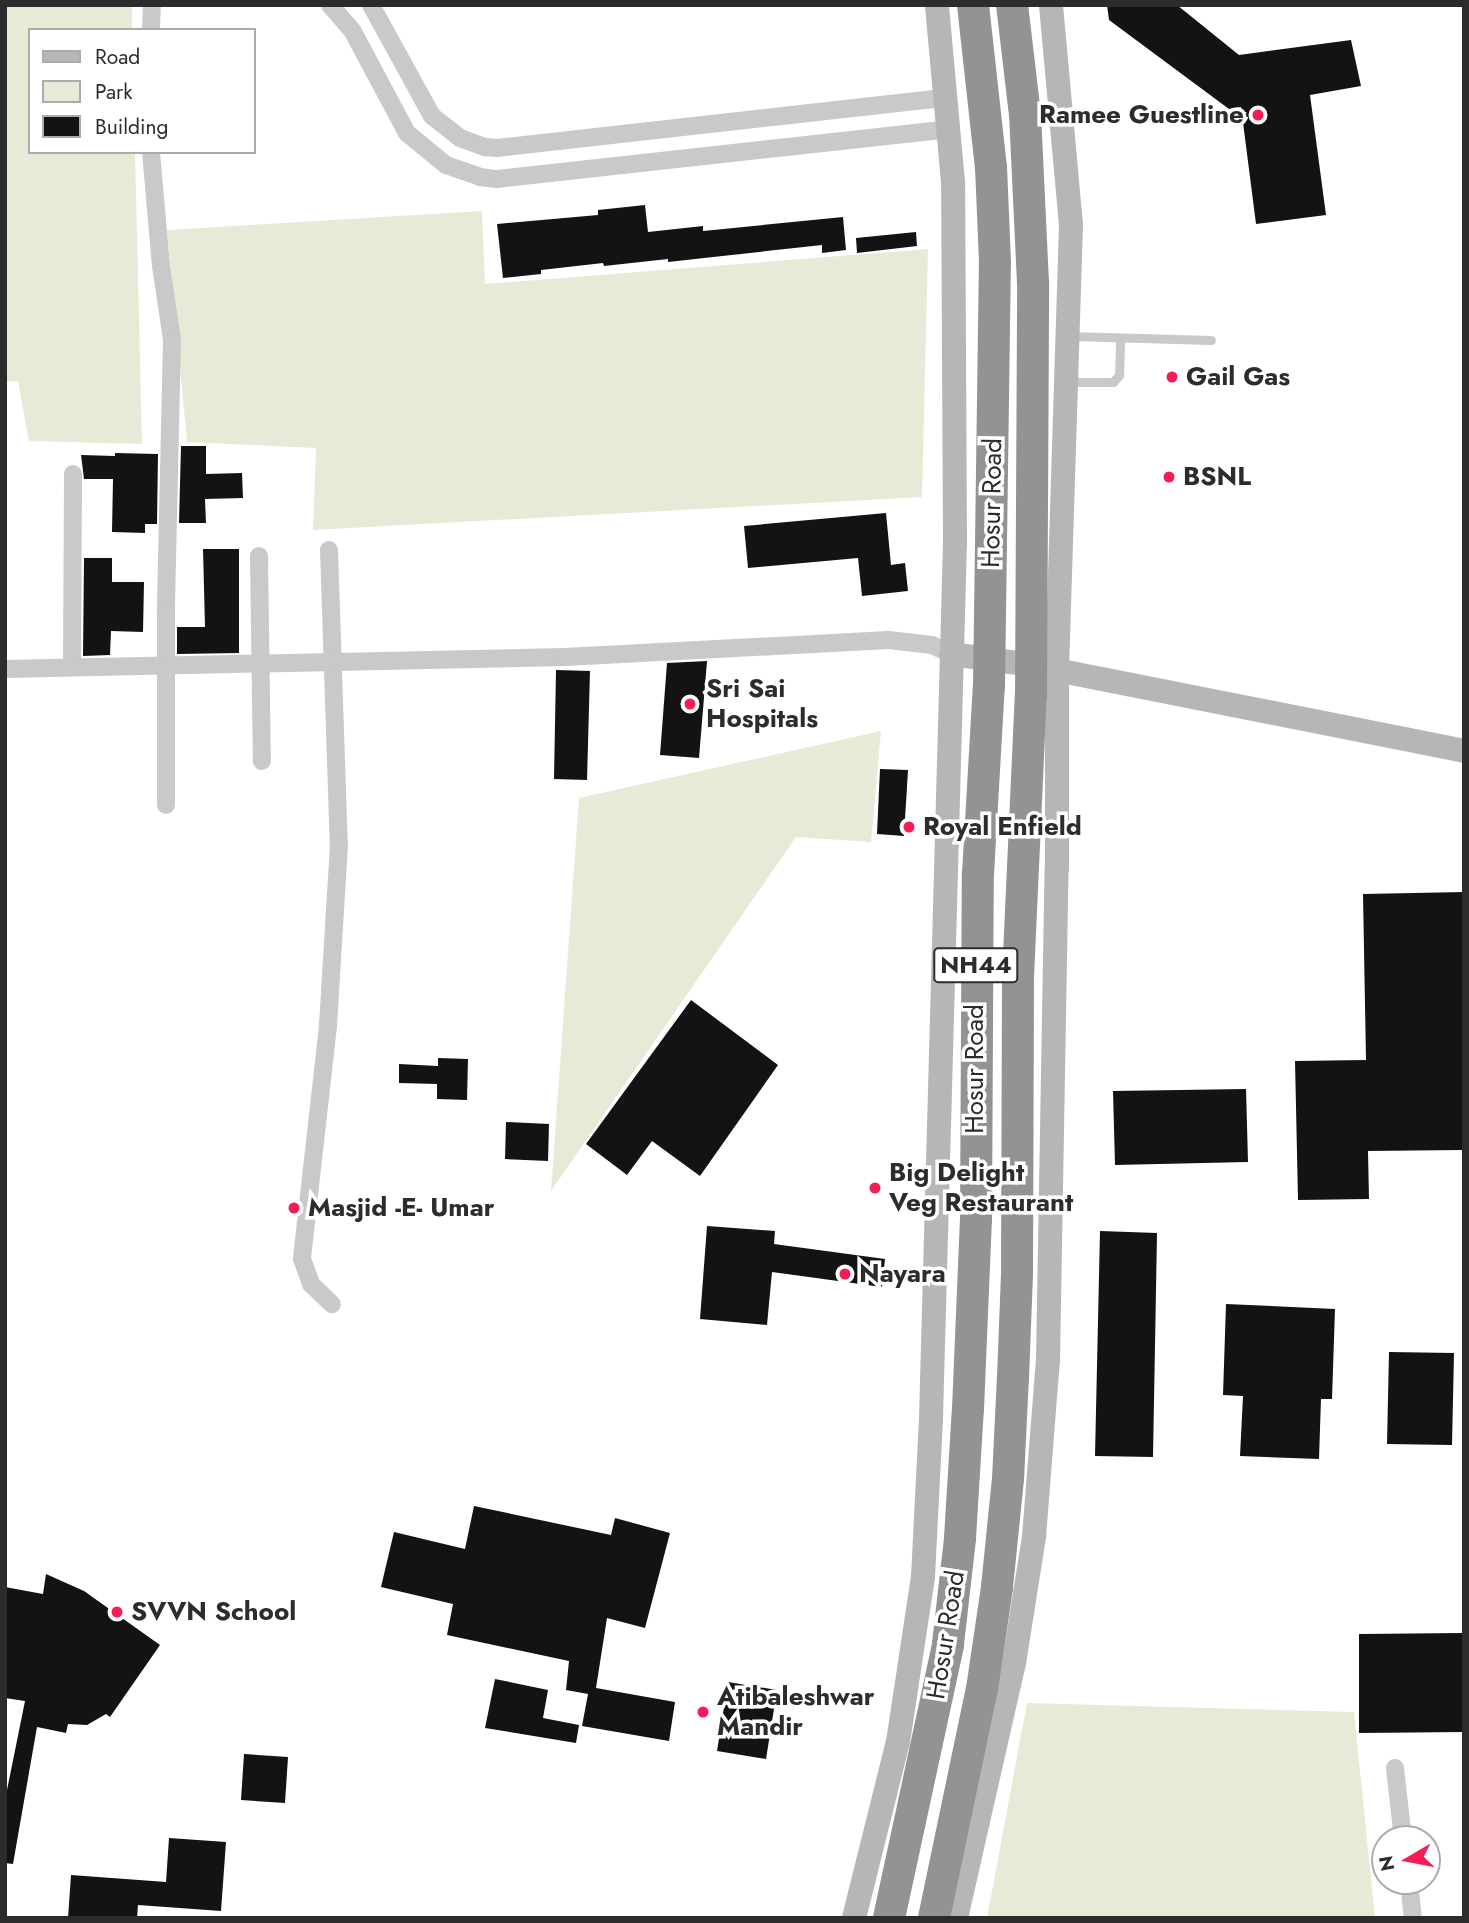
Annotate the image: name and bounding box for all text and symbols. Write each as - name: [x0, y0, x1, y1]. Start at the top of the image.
- legend: [28, 28, 256, 154]
- text: Road: [95, 42, 140, 72]
- text: Park: [95, 77, 132, 107]
- place label: Ramee Guestline: [1039, 99, 1244, 131]
- marker: Ramee Guestline: [1250, 107, 1266, 123]
- text: Building: [95, 112, 168, 142]
- place label: Gail Gas: [1186, 361, 1290, 393]
- marker: Gail Gas: [1164, 369, 1180, 385]
- street label: Hosur Road: [975, 438, 1009, 568]
- place label: BSNL: [1183, 461, 1251, 493]
- marker: BSNL: [1161, 469, 1177, 485]
- place label: Sri Sai Hospitals: [706, 673, 818, 734]
- marker: Sri Sai Hospitals: [680, 694, 700, 714]
- place label: Royal Enfield: [923, 811, 1082, 843]
- marker: Royal Enfield: [901, 819, 917, 835]
- road number: NH44: [932, 945, 1020, 986]
- street label: Hosur Road: [959, 1004, 991, 1134]
- place label: Big Delight Veg Restaurant: [889, 1157, 1073, 1218]
- marker: Big Delight Veg Restaurant: [867, 1180, 883, 1196]
- place label: Masjid -E- Umar: [308, 1192, 494, 1224]
- marker: Masjid -E- Umar: [286, 1200, 302, 1216]
- place label: Nayara: [859, 1258, 946, 1290]
- marker: Nayara: [837, 1266, 853, 1282]
- street label: Hosur Road: [920, 1569, 972, 1701]
- place label: SVVN School: [131, 1596, 296, 1628]
- marker: SVVN School: [109, 1604, 125, 1620]
- place label: Atibaleshwar Mandir: [717, 1681, 875, 1742]
- marker: Atibaleshwar Mandir: [695, 1704, 711, 1720]
- north arrow: [1371, 1825, 1441, 1895]
- text: N: [1372, 1854, 1401, 1873]

